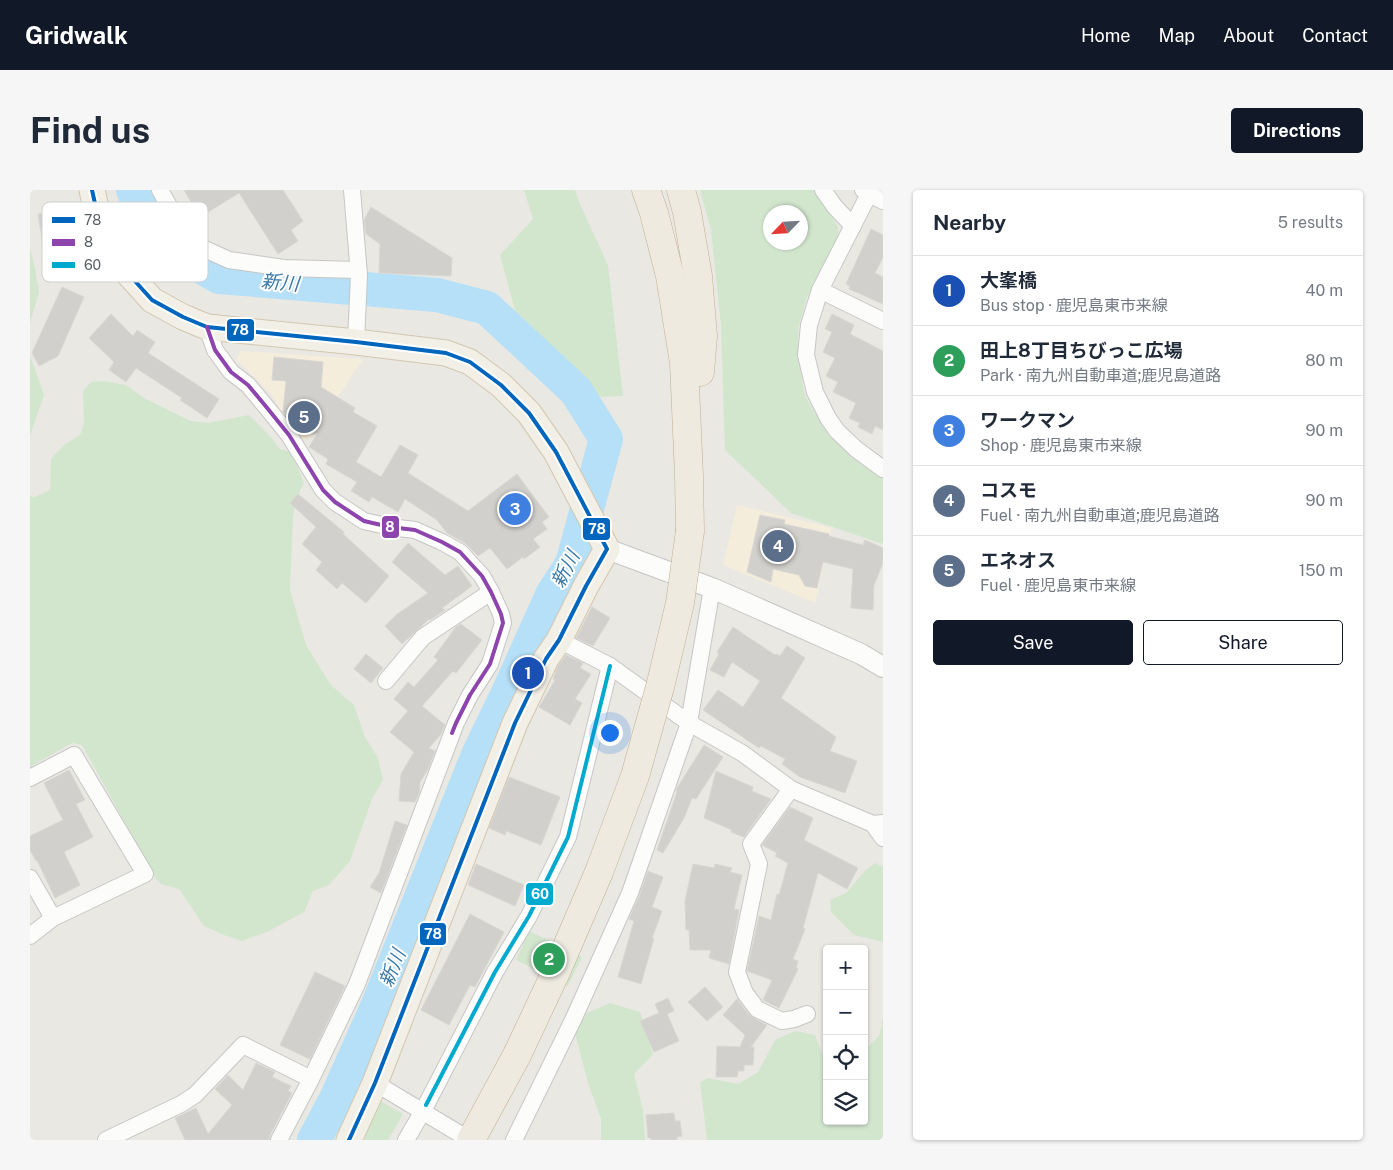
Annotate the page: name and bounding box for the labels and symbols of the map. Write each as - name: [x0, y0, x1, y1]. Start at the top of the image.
- legend: [42, 202, 208, 282]
- north arrow: [763, 205, 808, 250]
- text: 78: [84, 212, 101, 228]
- text: 8: [84, 234, 93, 250]
- text: 60: [84, 257, 101, 273]
- water label: 新川: [260, 269, 302, 295]
- line badge: 78: [226, 318, 255, 342]
- text: 78: [231, 322, 249, 338]
- pin: 5: [288, 398, 320, 436]
- pin: 3: [499, 490, 531, 528]
- line badge: 8: [381, 515, 400, 539]
- line badge: 78: [582, 517, 611, 541]
- text: 8: [385, 519, 395, 535]
- text: 78: [588, 521, 606, 537]
- pin: 4: [762, 527, 794, 565]
- water label: 新川: [547, 545, 584, 591]
- pin: 1: [512, 654, 544, 692]
- your location: [597, 720, 623, 746]
- line badge: 60: [525, 882, 554, 906]
- text: 60: [531, 886, 549, 902]
- line badge: 78: [419, 922, 447, 946]
- text: 78: [424, 926, 442, 942]
- pin: 2: [533, 940, 565, 978]
- water label: 新川: [375, 944, 410, 990]

